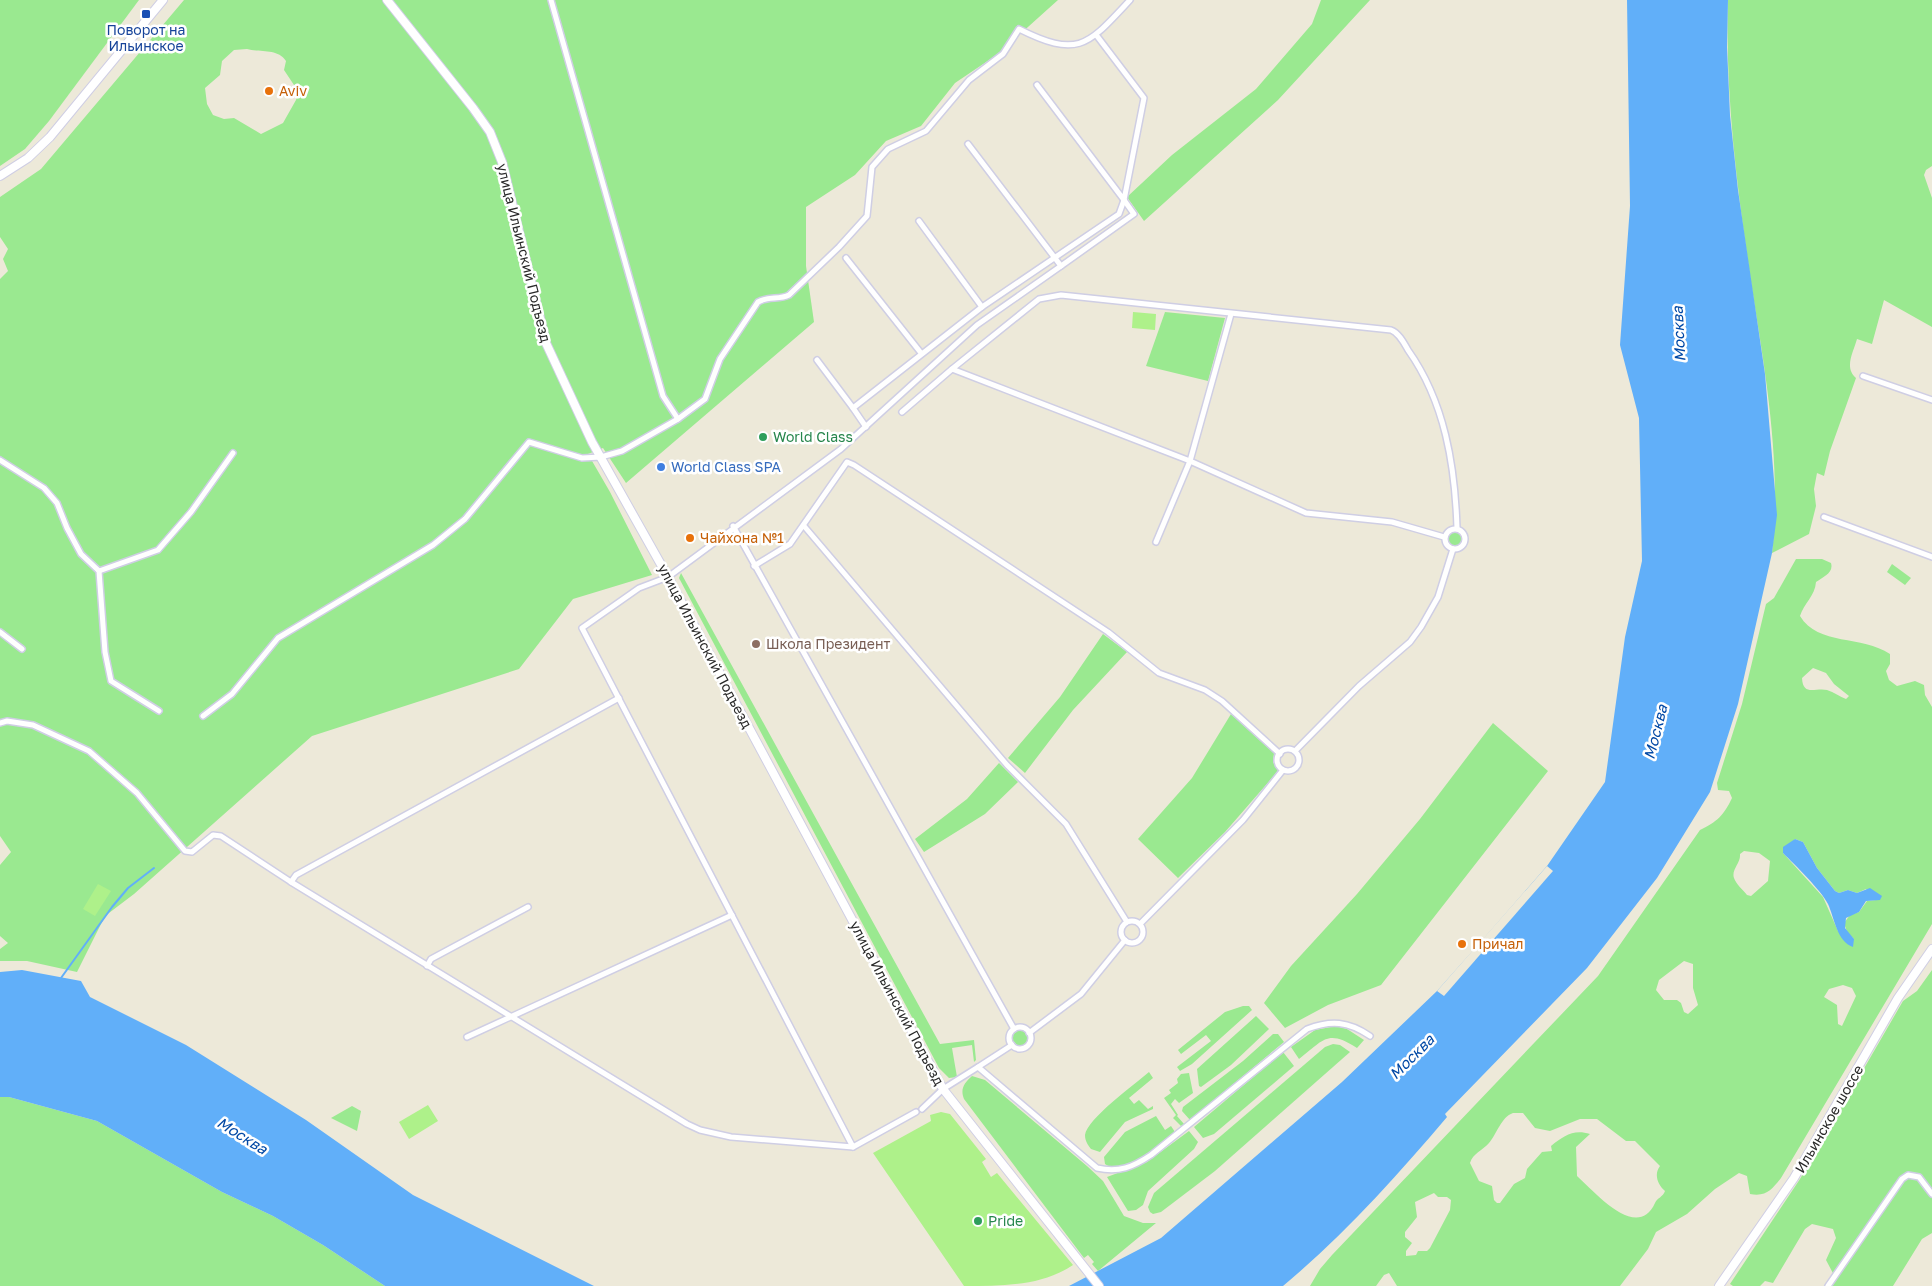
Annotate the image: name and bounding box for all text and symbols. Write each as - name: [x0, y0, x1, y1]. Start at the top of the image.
- marker: Поворот на Ильинское: [140, 8, 152, 20]
- place label: Поворот на Ильинское: [107, 21, 185, 54]
- place label: Aviv: [279, 82, 307, 99]
- marker: Aviv: [263, 85, 275, 97]
- street label: улица Ильинский Подъезд: [494, 162, 555, 345]
- water label: Москва: [1668, 305, 1688, 362]
- place label: World Class: [773, 428, 853, 445]
- marker: World Class: [757, 431, 769, 443]
- place label: World Class SPA: [671, 458, 781, 475]
- marker: World Class SPA: [655, 461, 667, 473]
- place label: Чайхона №1: [700, 529, 784, 546]
- marker: Чайхона №1: [684, 532, 696, 544]
- street label: улица Ильинский Подъезд: [655, 561, 756, 731]
- place label: Школа Президент: [766, 635, 890, 652]
- marker: Школа Президент: [750, 638, 762, 650]
- water label: Москва: [1640, 702, 1671, 761]
- street label: улица Ильинский Подъезд: [847, 918, 948, 1088]
- place label: Причал: [1472, 935, 1524, 952]
- marker: Причал: [1456, 938, 1468, 950]
- water label: Москва: [1385, 1030, 1438, 1082]
- street label: Ильинское шоссе: [1791, 1062, 1866, 1176]
- water label: Москва: [214, 1113, 271, 1158]
- place label: Pride: [988, 1212, 1023, 1229]
- marker: Pride: [972, 1215, 984, 1227]

